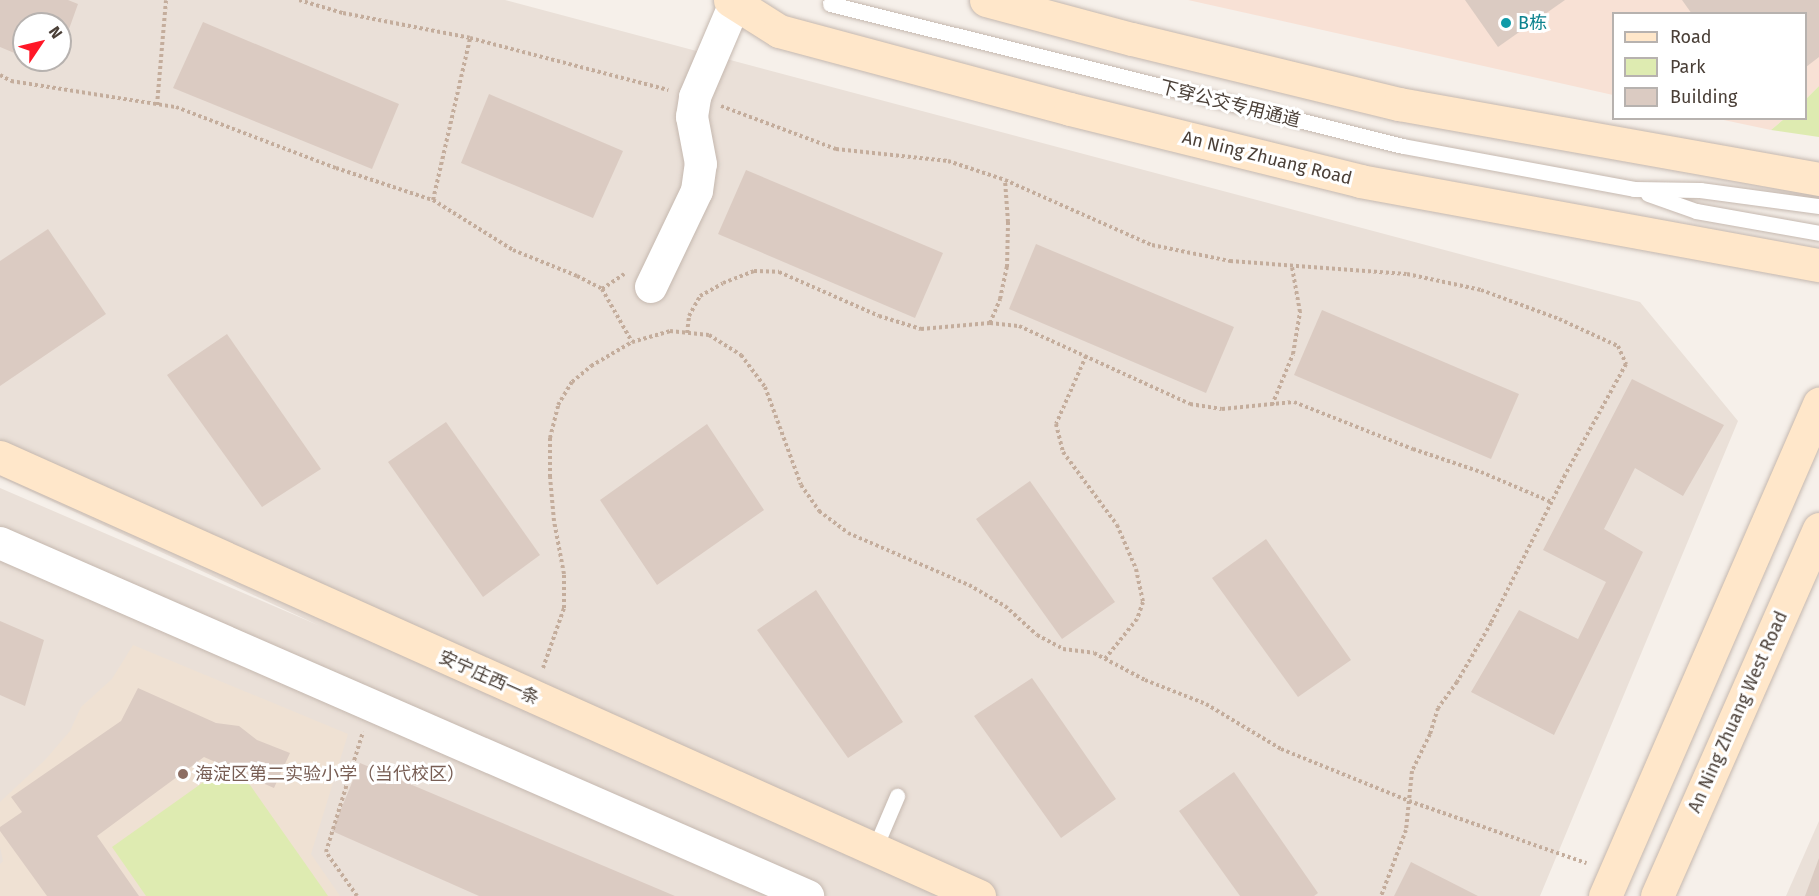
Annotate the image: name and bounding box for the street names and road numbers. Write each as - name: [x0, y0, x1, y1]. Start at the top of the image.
- street label: 下穿公交专用通道: [1158, 76, 1302, 132]
- street label: An Ning Zhuang Road: [1180, 126, 1354, 190]
- street label: An Ning Zhuang West Road: [1684, 608, 1792, 816]
- street label: 安宁庄西一条: [435, 646, 543, 710]

